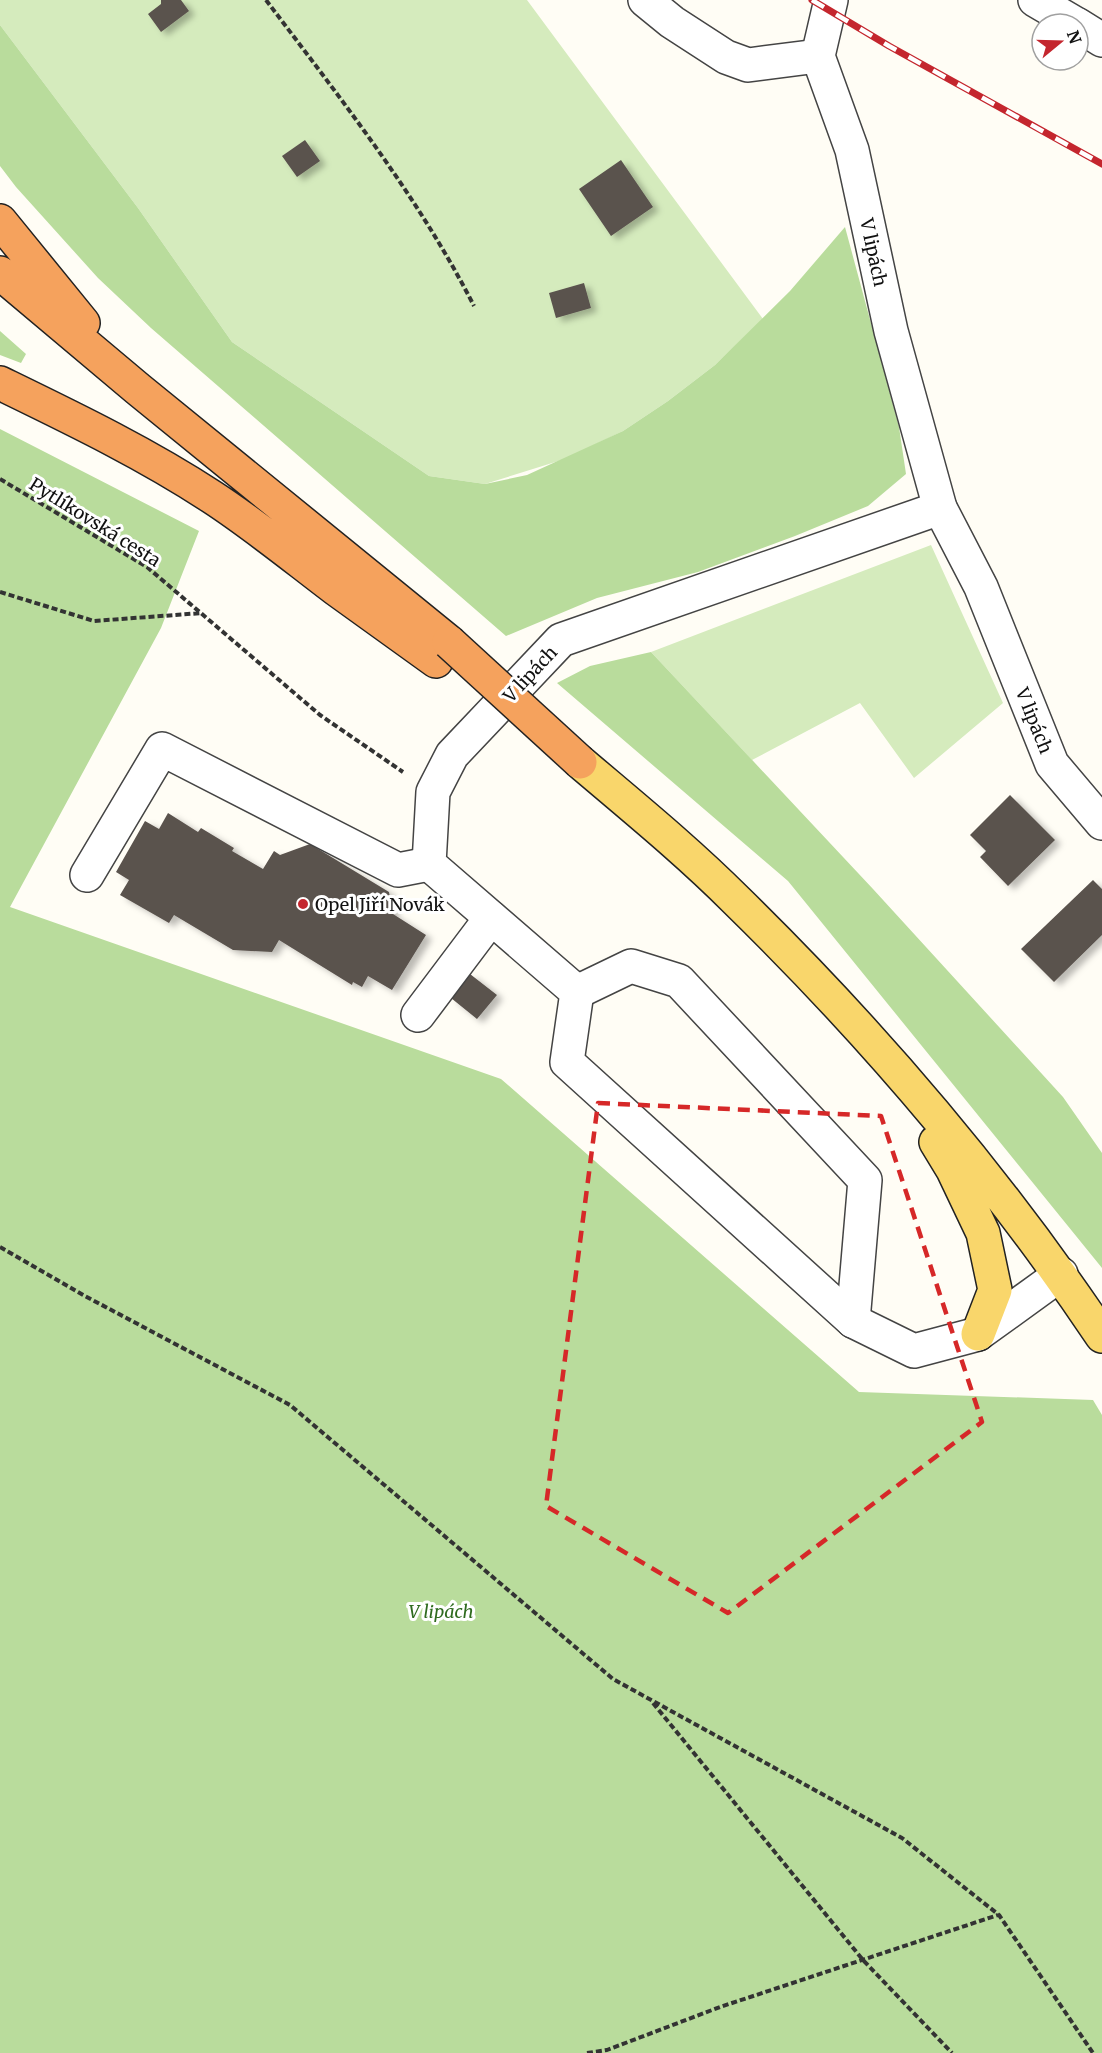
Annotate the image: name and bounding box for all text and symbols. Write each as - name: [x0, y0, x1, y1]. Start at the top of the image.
- north arrow: [1030, 12, 1090, 72]
- text: N: [1063, 28, 1086, 47]
- street label: V lipách: [855, 215, 893, 288]
- street label: Pytlíkovská cesta: [25, 472, 165, 572]
- street label: V lipách: [497, 641, 562, 708]
- street label: V lipách: [1011, 683, 1058, 757]
- place label: Opel Jiří Novák: [315, 893, 445, 916]
- marker: Opel Jiří Novák: [296, 897, 310, 911]
- park label: V lipách: [409, 1600, 473, 1623]

